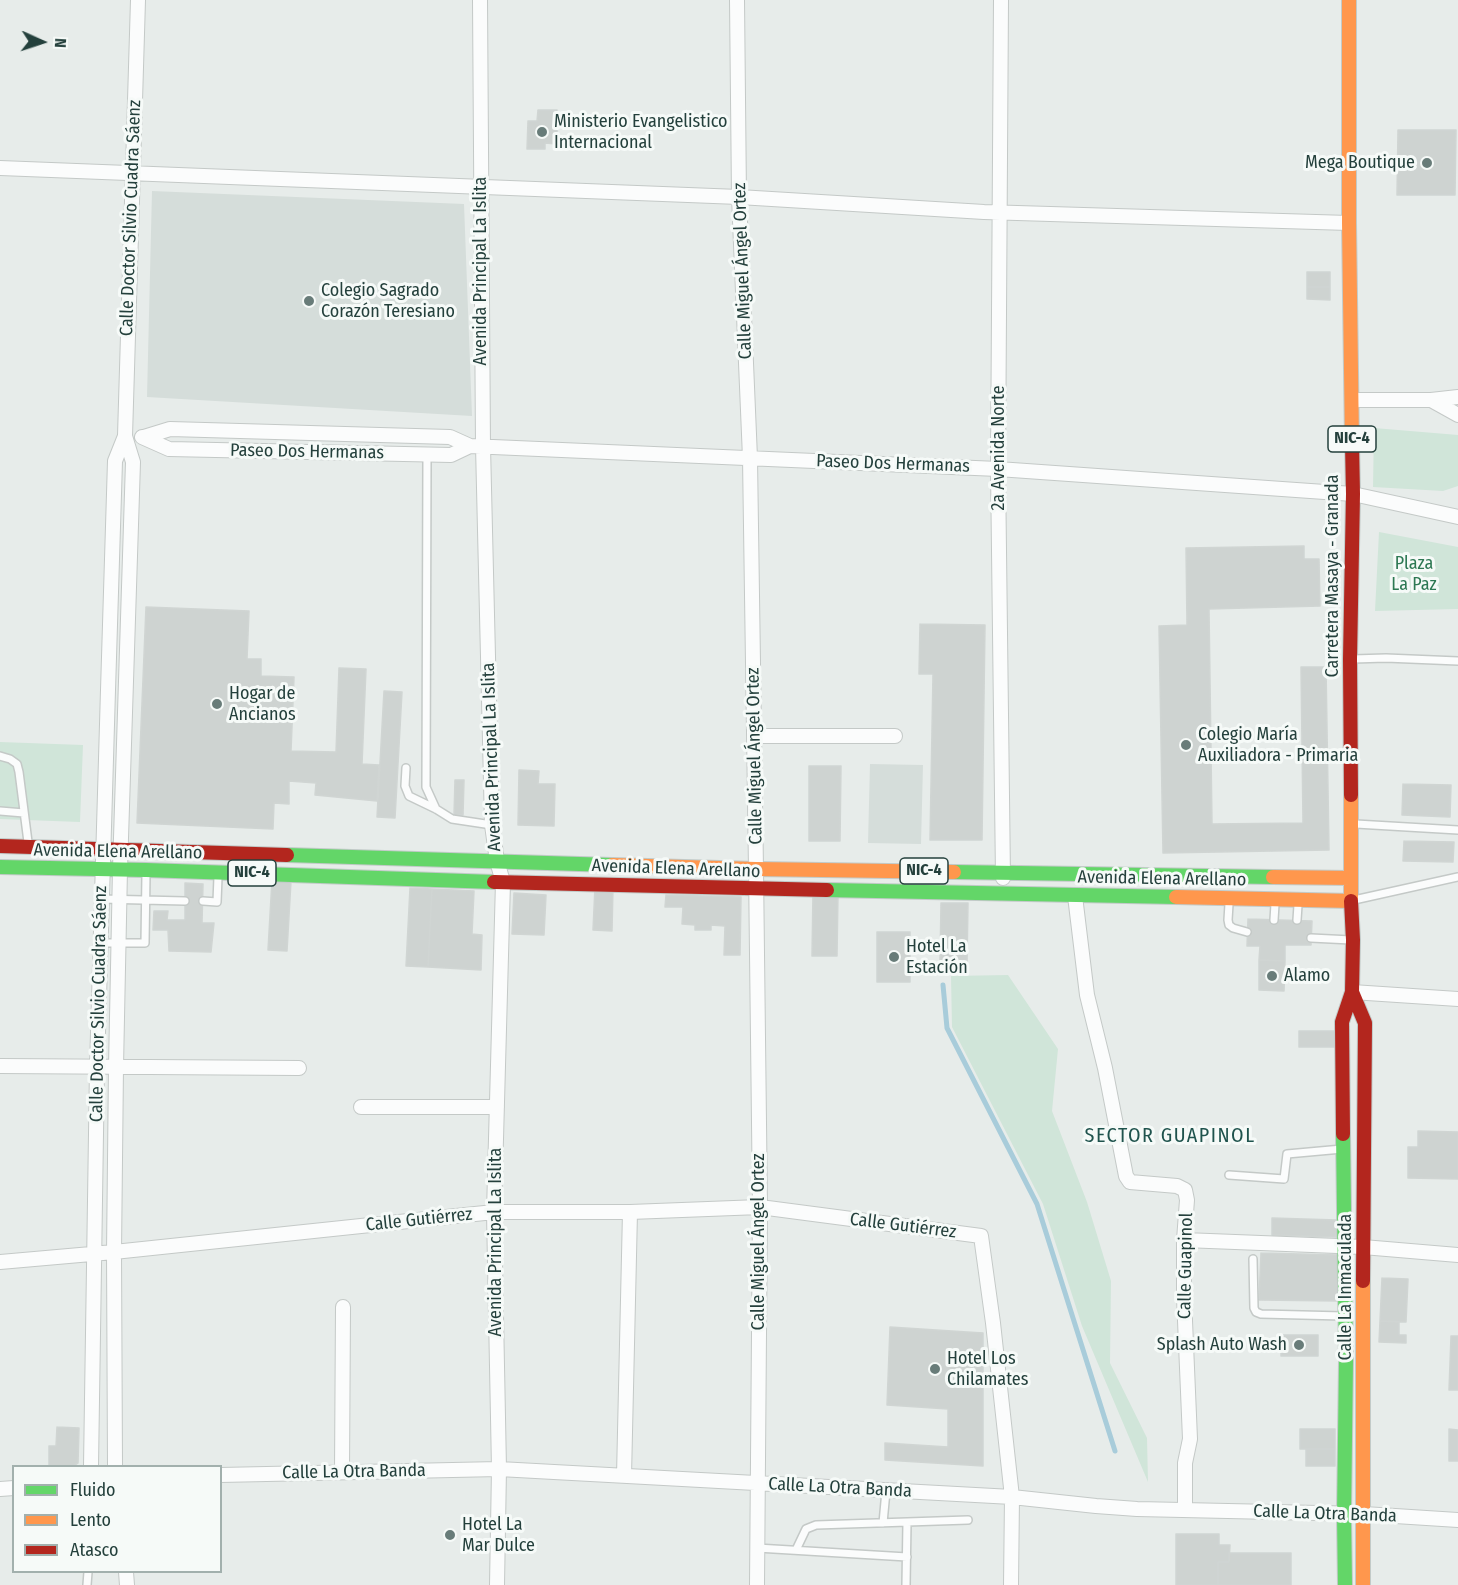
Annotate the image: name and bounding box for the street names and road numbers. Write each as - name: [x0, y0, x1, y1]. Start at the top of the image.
- street label: Calle Doctor Silvio Cuadra Sáenz: [116, 100, 146, 336]
- street label: Avenida Principal La Islita: [470, 177, 492, 365]
- street label: Calle Miguel Ángel Ortez: [729, 182, 757, 360]
- street label: 2a Avenida Norte: [988, 385, 1010, 511]
- road number: NIC-4: [1328, 426, 1376, 452]
- street label: Paseo Dos Hermanas: [230, 440, 384, 464]
- street label: Paseo Dos Hermanas: [816, 451, 970, 477]
- street label: Carretera Masaya - Granada: [1322, 475, 1344, 677]
- street label: Avenida Principal La Islita: [478, 662, 506, 852]
- street label: Calle Miguel Ángel Ortez: [743, 667, 767, 845]
- street label: Avenida Elena Arellano: [33, 840, 203, 864]
- street label: Avenida Elena Arellano: [591, 855, 761, 883]
- road number: NIC-4: [900, 858, 948, 884]
- road number: NIC-4: [228, 860, 276, 886]
- street label: Avenida Elena Arellano: [1077, 867, 1247, 891]
- street label: Calle Doctor Silvio Cuadra Sáenz: [86, 886, 112, 1122]
- street label: Avenida Principal La Islita: [485, 1148, 507, 1336]
- street label: Calle Miguel Ángel Ortez: [748, 1153, 770, 1331]
- street label: Calle Gutiérrez: [365, 1204, 473, 1236]
- street label: Calle Gutiérrez: [849, 1209, 957, 1243]
- street label: Calle Guapinol: [1174, 1213, 1198, 1319]
- street label: Calle La Inmaculada: [1335, 1214, 1357, 1360]
- street label: Calle La Otra Banda: [282, 1460, 426, 1484]
- street label: Calle La Otra Banda: [768, 1473, 912, 1503]
- street label: Calle La Otra Banda: [1253, 1501, 1397, 1527]

